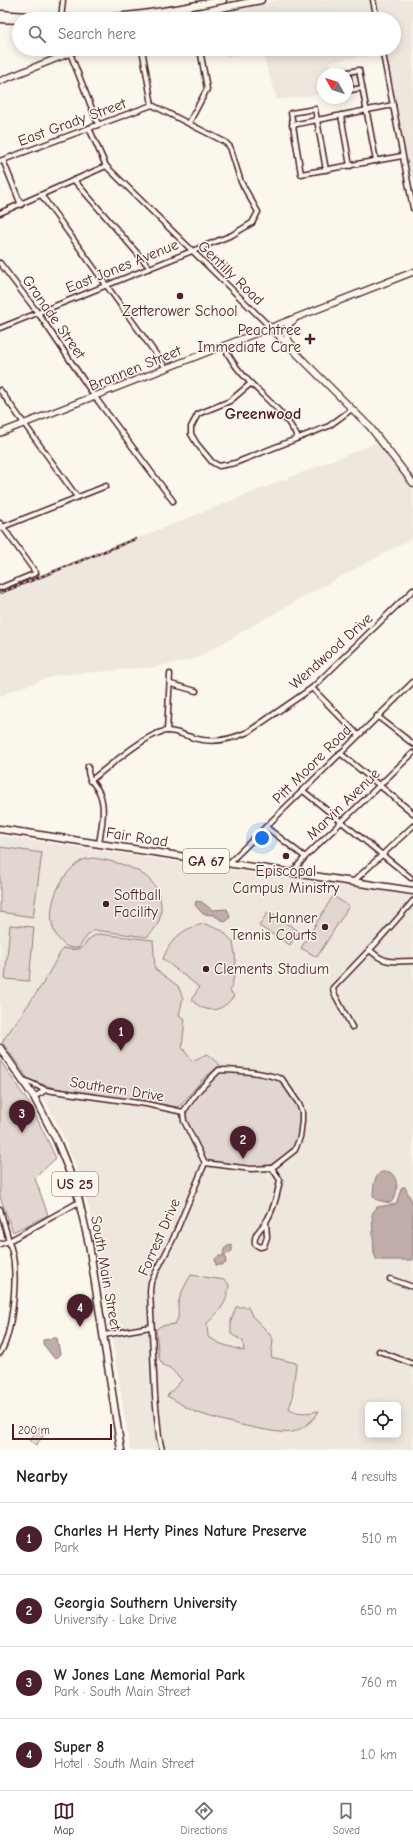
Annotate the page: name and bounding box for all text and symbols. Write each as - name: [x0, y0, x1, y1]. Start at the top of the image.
- search box: [12, 12, 401, 56]
- icon: search: [26, 23, 48, 45]
- text: Search here: [58, 25, 136, 43]
- north arrow: [317, 68, 353, 104]
- street label: East Grady Street: [15, 94, 129, 150]
- street label: East Jones Avenue: [63, 235, 181, 297]
- street label: Gentilly Road: [194, 237, 268, 309]
- street label: Granade Street: [18, 272, 90, 363]
- marker: Zetterower School: [175, 291, 185, 301]
- place label: Zetterower School: [122, 302, 238, 320]
- place label: Peachtree Immediate Care: [197, 321, 301, 356]
- marker: Peachtree Immediate Care: [304, 333, 316, 345]
- street label: Brannen Street: [86, 341, 184, 395]
- district label: Greenwood: [225, 405, 301, 423]
- street label: Wendwood Drive: [286, 609, 377, 693]
- street label: Pitt Moore Road: [269, 721, 355, 807]
- street label: Marvin Avenue: [303, 764, 384, 843]
- street label: Fair Road: [105, 823, 169, 851]
- your location: [252, 828, 272, 848]
- road number: GA 67: [183, 849, 229, 873]
- marker: Episcopal Campus Ministry: [281, 851, 291, 861]
- place label: Episcopal Campus Ministry: [232, 862, 340, 897]
- place label: Softball Facility: [114, 886, 161, 921]
- marker: Softball Facility: [101, 899, 111, 909]
- place label: Hanner Tennis Courts: [230, 909, 317, 944]
- marker: Hanner Tennis Courts: [320, 922, 330, 932]
- place label: Clements Stadium: [214, 960, 329, 978]
- marker: Clements Stadium: [201, 964, 211, 974]
- pin: 1: [108, 1018, 134, 1051]
- street label: Southern Drive: [69, 1073, 166, 1105]
- pin: 3: [9, 1100, 35, 1133]
- pin: 2: [230, 1126, 256, 1159]
- road number: US 25: [52, 1172, 98, 1196]
- street label: Forrest Drive: [134, 1195, 184, 1278]
- street label: South Main Street: [87, 1214, 125, 1332]
- pin: 4: [67, 1294, 93, 1327]
- map controls: [365, 1402, 401, 1438]
- button: locate: [365, 1402, 401, 1438]
- scale bar: [12, 1422, 112, 1441]
- text: 200 m: [18, 1424, 50, 1437]
- text: Nearby: [16, 1467, 67, 1486]
- text: 4 results: [351, 1469, 397, 1484]
- text: Charles H Herty Pines Nature Preserve: [54, 1522, 307, 1540]
- text: 1: [26, 1531, 32, 1546]
- text: 510 m: [362, 1531, 397, 1546]
- text: Park: [54, 1540, 79, 1555]
- text: Georgia Southern University: [54, 1594, 237, 1612]
- text: 2: [26, 1603, 32, 1618]
- text: 650 m: [360, 1603, 397, 1618]
- text: University · Lake Drive: [54, 1612, 177, 1627]
- text: W Jones Lane Memorial Park: [54, 1666, 245, 1684]
- text: 3: [26, 1675, 32, 1690]
- text: 760 m: [361, 1675, 397, 1690]
- text: Park · South Main Street: [54, 1684, 190, 1699]
- text: Super 8: [54, 1738, 104, 1756]
- text: 4: [26, 1747, 32, 1762]
- text: 1.0 km: [361, 1747, 397, 1762]
- text: Hotel · South Main Street: [54, 1756, 194, 1771]
- tab: Map: [53, 1800, 75, 1837]
- tab: Directions: [181, 1800, 227, 1837]
- tab: Saved: [333, 1800, 360, 1837]

